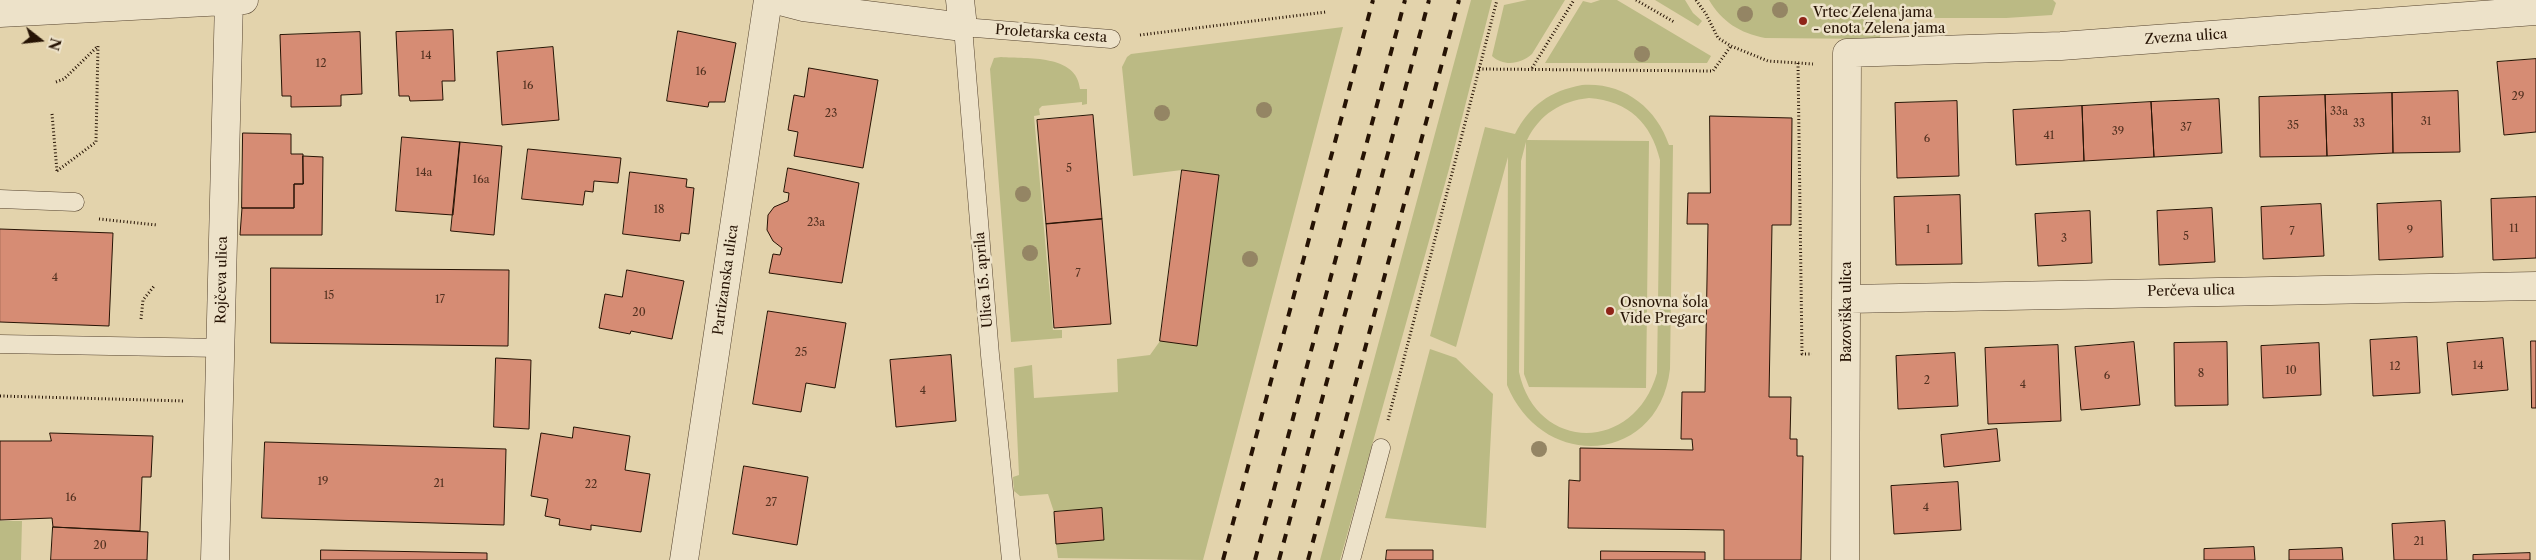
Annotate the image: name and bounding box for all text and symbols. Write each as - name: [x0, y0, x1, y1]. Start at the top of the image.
- place label: Vrtec Zelena jama - enota Zelena jama: [1813, 5, 1945, 38]
- north arrow: [15, 15, 65, 65]
- marker: Vrtec Zelena jama - enota Zelena jama: [1797, 15, 1809, 27]
- street label: Proletarska cesta: [994, 22, 1108, 46]
- street label: Zvezna ulica: [2144, 26, 2228, 48]
- text: N: [44, 36, 65, 52]
- house number: 14: [421, 49, 431, 63]
- house number: 12: [316, 57, 326, 71]
- house number: 16: [695, 65, 707, 79]
- house number: 16: [522, 79, 534, 93]
- house number: 29: [2512, 90, 2524, 104]
- house number: 33a: [2330, 105, 2348, 119]
- house number: 23: [825, 107, 837, 121]
- house number: 31: [2421, 115, 2431, 129]
- house number: 33: [2353, 117, 2365, 131]
- house number: 35: [2287, 119, 2299, 133]
- house number: 37: [2180, 121, 2192, 135]
- house number: 39: [2112, 125, 2124, 139]
- house number: 41: [2044, 129, 2054, 143]
- house number: 6: [1924, 132, 1930, 146]
- house number: 5: [1066, 162, 1072, 176]
- house number: 14a: [416, 166, 432, 180]
- house number: 16a: [473, 173, 489, 187]
- house number: 18: [653, 203, 665, 217]
- house number: 23a: [807, 216, 825, 230]
- house number: 11: [2509, 222, 2519, 236]
- house number: 1: [1926, 223, 1930, 237]
- street label: Partizanska ulica: [710, 224, 742, 336]
- house number: 9: [2407, 224, 2413, 238]
- house number: 7: [2289, 225, 2295, 239]
- house number: 5: [2183, 230, 2189, 244]
- street label: Ulica 15. aprila: [971, 231, 997, 329]
- house number: 3: [2061, 232, 2067, 246]
- street label: Rojčeva ulica: [213, 236, 231, 324]
- street label: Bazoviška ulica: [1839, 261, 1855, 363]
- house number: 7: [1075, 267, 1081, 281]
- house number: 4: [52, 271, 58, 285]
- street label: Perčeva ulica: [2147, 282, 2235, 300]
- house number: 15: [324, 289, 334, 303]
- house number: 17: [435, 293, 445, 307]
- place label: Osnovna šola Vide Pregarc: [1620, 295, 1708, 328]
- marker: Osnovna šola Vide Pregarc: [1604, 305, 1616, 317]
- house number: 20: [632, 306, 646, 320]
- house number: 25: [795, 346, 807, 360]
- house number: 14: [2473, 359, 2483, 373]
- house number: 12: [2390, 360, 2400, 374]
- house number: 10: [2285, 364, 2297, 378]
- house number: 8: [2198, 367, 2204, 381]
- house number: 6: [2104, 369, 2110, 383]
- house number: 2: [1924, 374, 1930, 388]
- house number: 4: [2020, 378, 2026, 392]
- house number: 4: [920, 384, 926, 398]
- house number: 19: [317, 475, 329, 489]
- house number: 21: [434, 477, 444, 491]
- house number: 22: [585, 478, 597, 492]
- house number: 16: [65, 491, 77, 505]
- house number: 27: [765, 496, 777, 510]
- house number: 4: [1923, 501, 1929, 515]
- house number: 21: [2414, 535, 2424, 549]
- house number: 20: [93, 539, 107, 553]

